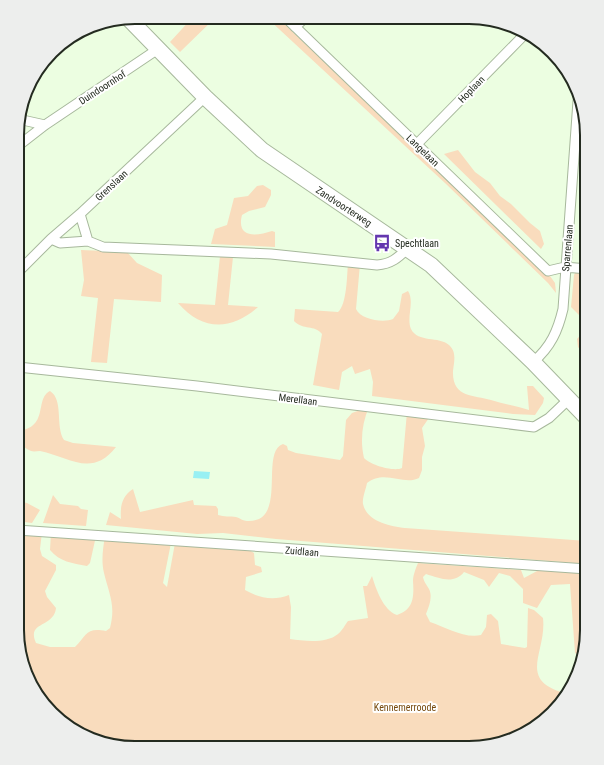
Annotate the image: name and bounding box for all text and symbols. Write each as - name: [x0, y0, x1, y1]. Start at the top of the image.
- street label: Duindoornhof: [77, 68, 128, 107]
- street label: Hoplaan: [456, 74, 487, 105]
- street label: Langelaan: [404, 132, 441, 169]
- street label: Grenslaan: [93, 168, 130, 203]
- street label: Zandvoorterweg: [314, 184, 374, 229]
- street label: Sparrenlaan: [560, 224, 575, 272]
- bus stop icon: Spechtlaan: [372, 233, 392, 253]
- place label: Spechtlaan: [395, 238, 439, 249]
- street label: Merellaan: [278, 392, 318, 407]
- street label: Zuidlaan: [285, 545, 319, 558]
- park label: Kennemerroode: [374, 702, 436, 713]

